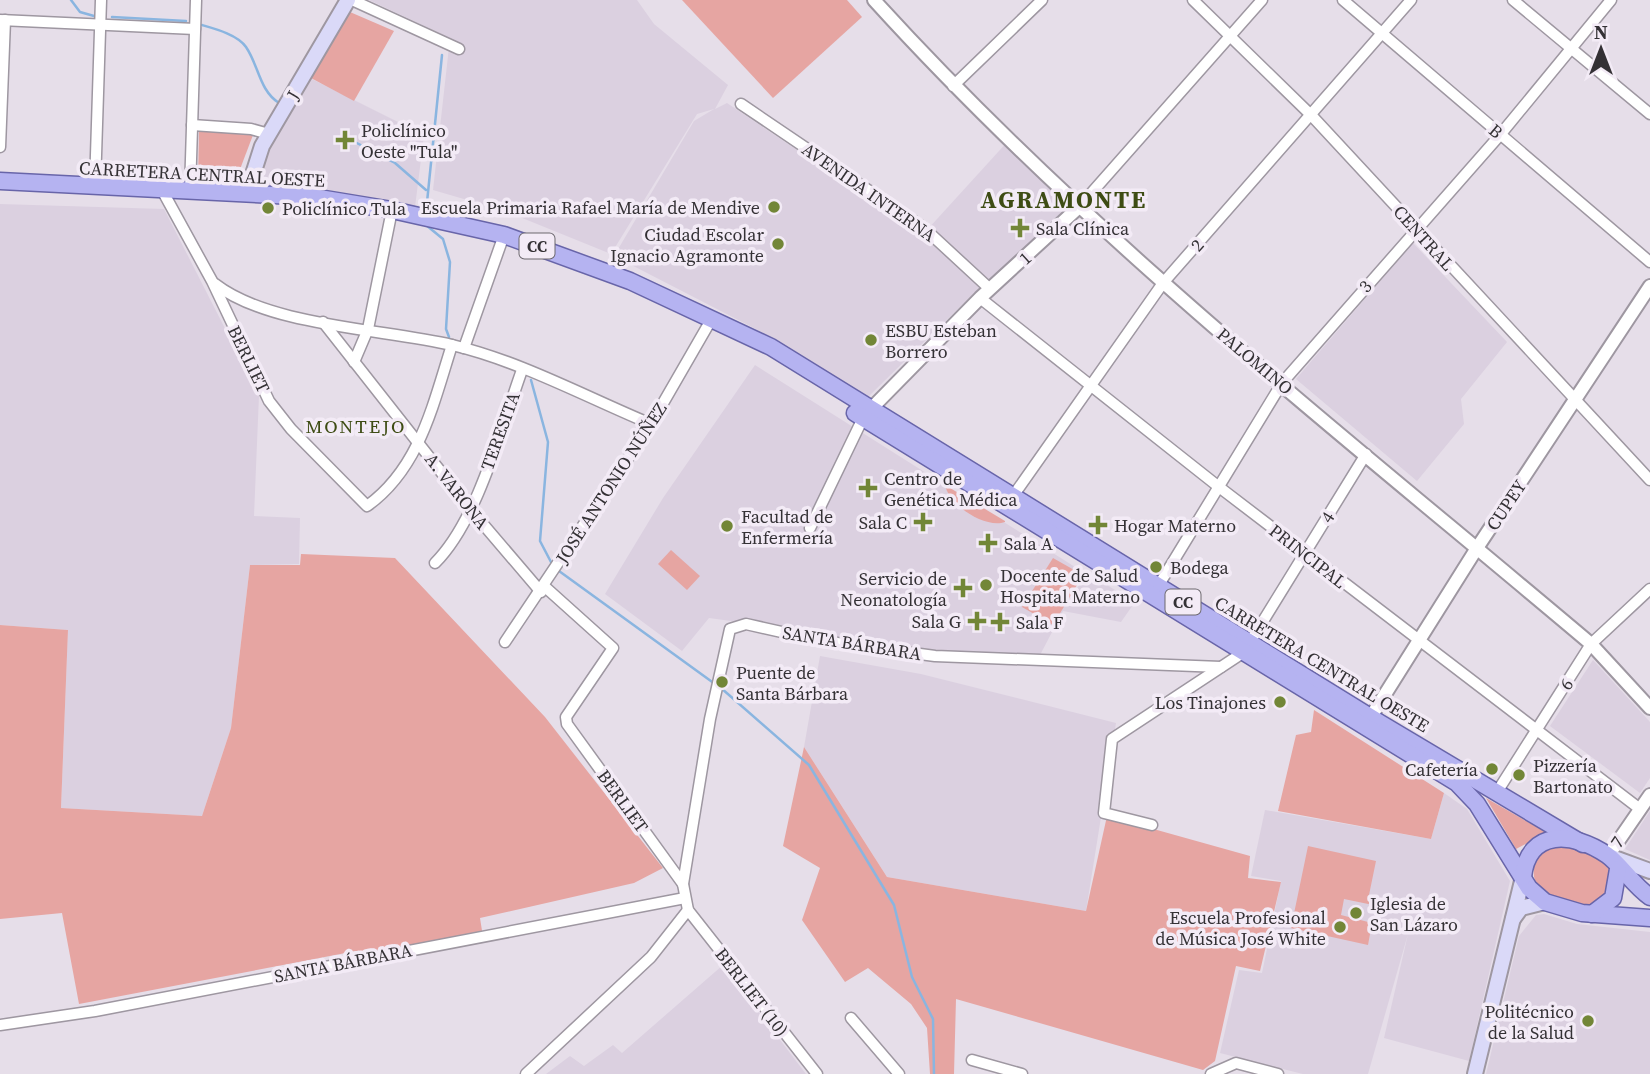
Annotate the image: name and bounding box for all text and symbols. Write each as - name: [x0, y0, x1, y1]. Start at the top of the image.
- north arrow: [1566, 14, 1636, 84]
- text: N: [1594, 19, 1608, 45]
- street label: J: [280, 85, 306, 105]
- place label: Policlínico Oeste "Tula": [361, 118, 458, 164]
- street label: B: [1484, 118, 1508, 144]
- marker: Policlínico Oeste "Tula": [335, 130, 355, 150]
- street label: AVENIDA INTERNA: [797, 136, 941, 248]
- street label: CARRETERA CENTRAL OESTE: [79, 155, 326, 193]
- district label: AGRAMONTE: [981, 183, 1147, 216]
- place label: Escuela Primaria Rafael María de Mendive: [421, 195, 760, 220]
- place label: Policlínico Tula: [282, 196, 407, 221]
- marker: Escuela Primaria Rafael María de Mendive: [766, 199, 782, 215]
- marker: Policlínico Tula: [260, 200, 276, 216]
- street label: CENTRAL: [1388, 200, 1460, 276]
- place label: Sala Clínica: [1036, 216, 1130, 241]
- marker: Sala Clínica: [1010, 218, 1030, 238]
- place label: Ciudad Escolar Ignacio Agramonte: [610, 222, 764, 268]
- street label: 2: [1185, 233, 1209, 257]
- road number: CC: [520, 234, 554, 258]
- marker: Ciudad Escolar Ignacio Agramonte: [770, 236, 786, 252]
- street label: 1: [1013, 246, 1037, 270]
- street label: 3: [1353, 274, 1377, 298]
- place label: ESBU Esteban Borrero: [885, 318, 997, 364]
- street label: BERLIET: [222, 321, 276, 397]
- street label: PALOMINO: [1212, 322, 1298, 400]
- marker: ESBU Esteban Borrero: [863, 332, 879, 348]
- street label: TERESITA: [474, 388, 526, 474]
- street label: JOSÉ ANTONIO NÚÑEZ: [549, 398, 673, 569]
- district label: MONTEJO: [306, 413, 406, 439]
- street label: A. VARONA: [419, 447, 495, 535]
- place label: Centro de Genética Médica: [884, 466, 1018, 512]
- street label: CUPEY: [1480, 474, 1532, 535]
- marker: Centro de Genética Médica: [858, 478, 878, 498]
- place label: Facultad de Enfermería: [741, 504, 834, 550]
- street label: 4: [1314, 507, 1340, 527]
- place label: Sala C: [859, 510, 907, 535]
- marker: Sala C: [913, 512, 933, 532]
- place label: Hogar Materno: [1114, 513, 1236, 538]
- marker: Hogar Materno: [1088, 515, 1108, 535]
- marker: Facultad de Enfermería: [719, 518, 735, 534]
- street label: PRINCIPAL: [1264, 518, 1352, 594]
- place label: Sala A: [1004, 531, 1053, 556]
- marker: Sala A: [978, 533, 998, 553]
- place label: Bodega: [1170, 555, 1230, 580]
- marker: Bodega: [1148, 559, 1164, 575]
- place label: Docente de Salud Hospital Materno: [1000, 563, 1140, 609]
- place label: Servicio de Neonatología: [840, 566, 948, 612]
- marker: Docente de Salud Hospital Materno: [978, 577, 994, 593]
- marker: Servicio de Neonatología: [953, 578, 973, 598]
- road number: CC: [1166, 590, 1200, 614]
- street label: CARRETERA CENTRAL OESTE: [1210, 590, 1434, 738]
- place label: Sala G: [912, 609, 961, 634]
- place label: Sala F: [1016, 610, 1063, 635]
- marker: Sala G: [967, 611, 987, 631]
- marker: Sala F: [990, 612, 1010, 632]
- street label: SANTA BÁRBARA: [781, 620, 923, 666]
- place label: Puente de Santa Bárbara: [736, 660, 849, 706]
- marker: Puente de Santa Bárbara: [714, 674, 730, 690]
- street label: 6: [1553, 674, 1579, 694]
- place label: Los Tinajones: [1155, 690, 1266, 715]
- marker: Los Tinajones: [1272, 694, 1288, 710]
- place label: Pizzería Bartonato: [1533, 753, 1613, 799]
- place label: Cafetería: [1405, 757, 1479, 782]
- marker: Cafetería: [1484, 761, 1500, 777]
- street label: BERLIET: [592, 764, 654, 838]
- marker: Pizzería Bartonato: [1511, 767, 1527, 783]
- street label: 7: [1604, 831, 1630, 853]
- place label: Iglesia de San Lázaro: [1370, 891, 1458, 937]
- place label: Escuela Profesional de Música José White: [1155, 905, 1326, 951]
- marker: Iglesia de San Lázaro: [1348, 905, 1364, 921]
- marker: Escuela Profesional de Música José White: [1332, 919, 1348, 935]
- street label: SANTA BÁRBARA: [272, 937, 414, 989]
- street label: BERLIET (10): [709, 942, 795, 1042]
- place label: Politécnico de la Salud: [1485, 999, 1574, 1045]
- marker: Politécnico de la Salud: [1580, 1013, 1596, 1029]

